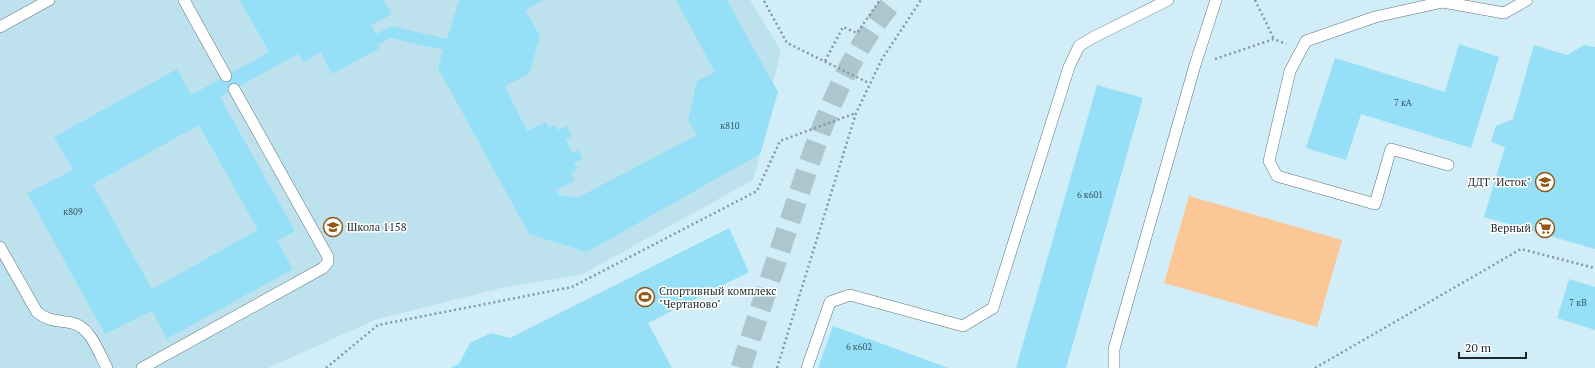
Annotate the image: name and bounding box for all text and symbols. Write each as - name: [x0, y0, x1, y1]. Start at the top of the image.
- house number: 7 кА: [1394, 97, 1413, 109]
- house number: к810: [720, 120, 740, 132]
- school or university icon: ДДТ "Исток": [1534, 171, 1556, 193]
- place label: ДДТ "Исток": [1468, 175, 1531, 189]
- house number: 6 к601: [1077, 189, 1103, 201]
- house number: к809: [63, 206, 83, 218]
- school or university icon: Школа 1158: [322, 216, 344, 238]
- supermarket icon: Верный: [1534, 217, 1556, 239]
- place label: Школа 1158: [347, 220, 407, 234]
- place label: Верный: [1491, 221, 1531, 235]
- place label: Спортивный комплекс "Чертаново": [659, 284, 776, 311]
- sports icon: Спортивный комплекс "Чертаново": [634, 286, 656, 308]
- house number: 7 кВ: [1569, 297, 1587, 309]
- scale bar: [1459, 334, 1526, 360]
- text: 20 m: [1465, 340, 1492, 355]
- house number: 6 к602: [846, 341, 872, 353]

